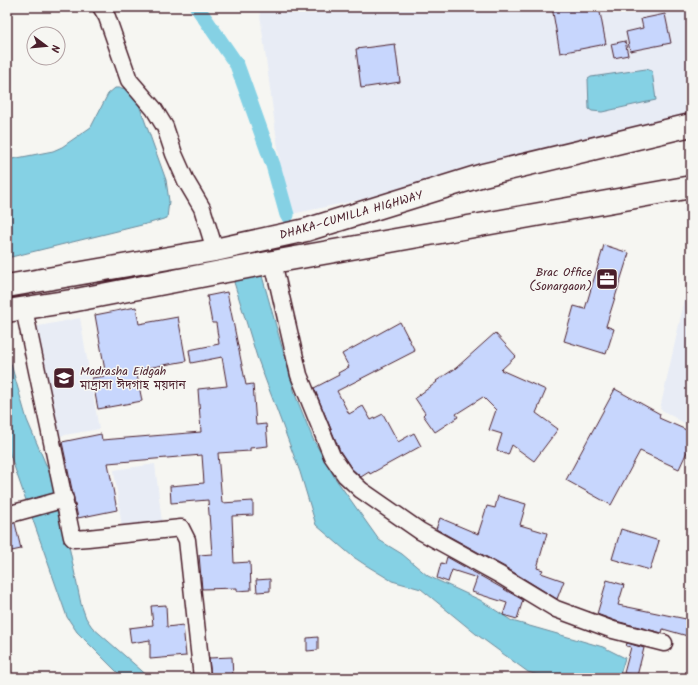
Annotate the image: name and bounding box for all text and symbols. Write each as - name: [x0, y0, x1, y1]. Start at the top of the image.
- north arrow: [26, 26, 66, 66]
- text: N: [45, 43, 64, 54]
- street label: DHAKA–CUMILLA HIGHWAY: [277, 186, 426, 245]
- place label: Brac Office (Sonargaon): [529, 263, 593, 296]
- office icon: Brac Office (Sonargaon): [594, 266, 620, 292]
- place label: Madrasha Eidgah মাদ্রাসা ঈদগাহ ময়দান: [79, 362, 186, 395]
- school or university icon: Madrasha Eidgah মাদ্রাসা ঈদগাহ ময়দান: [51, 365, 77, 391]

